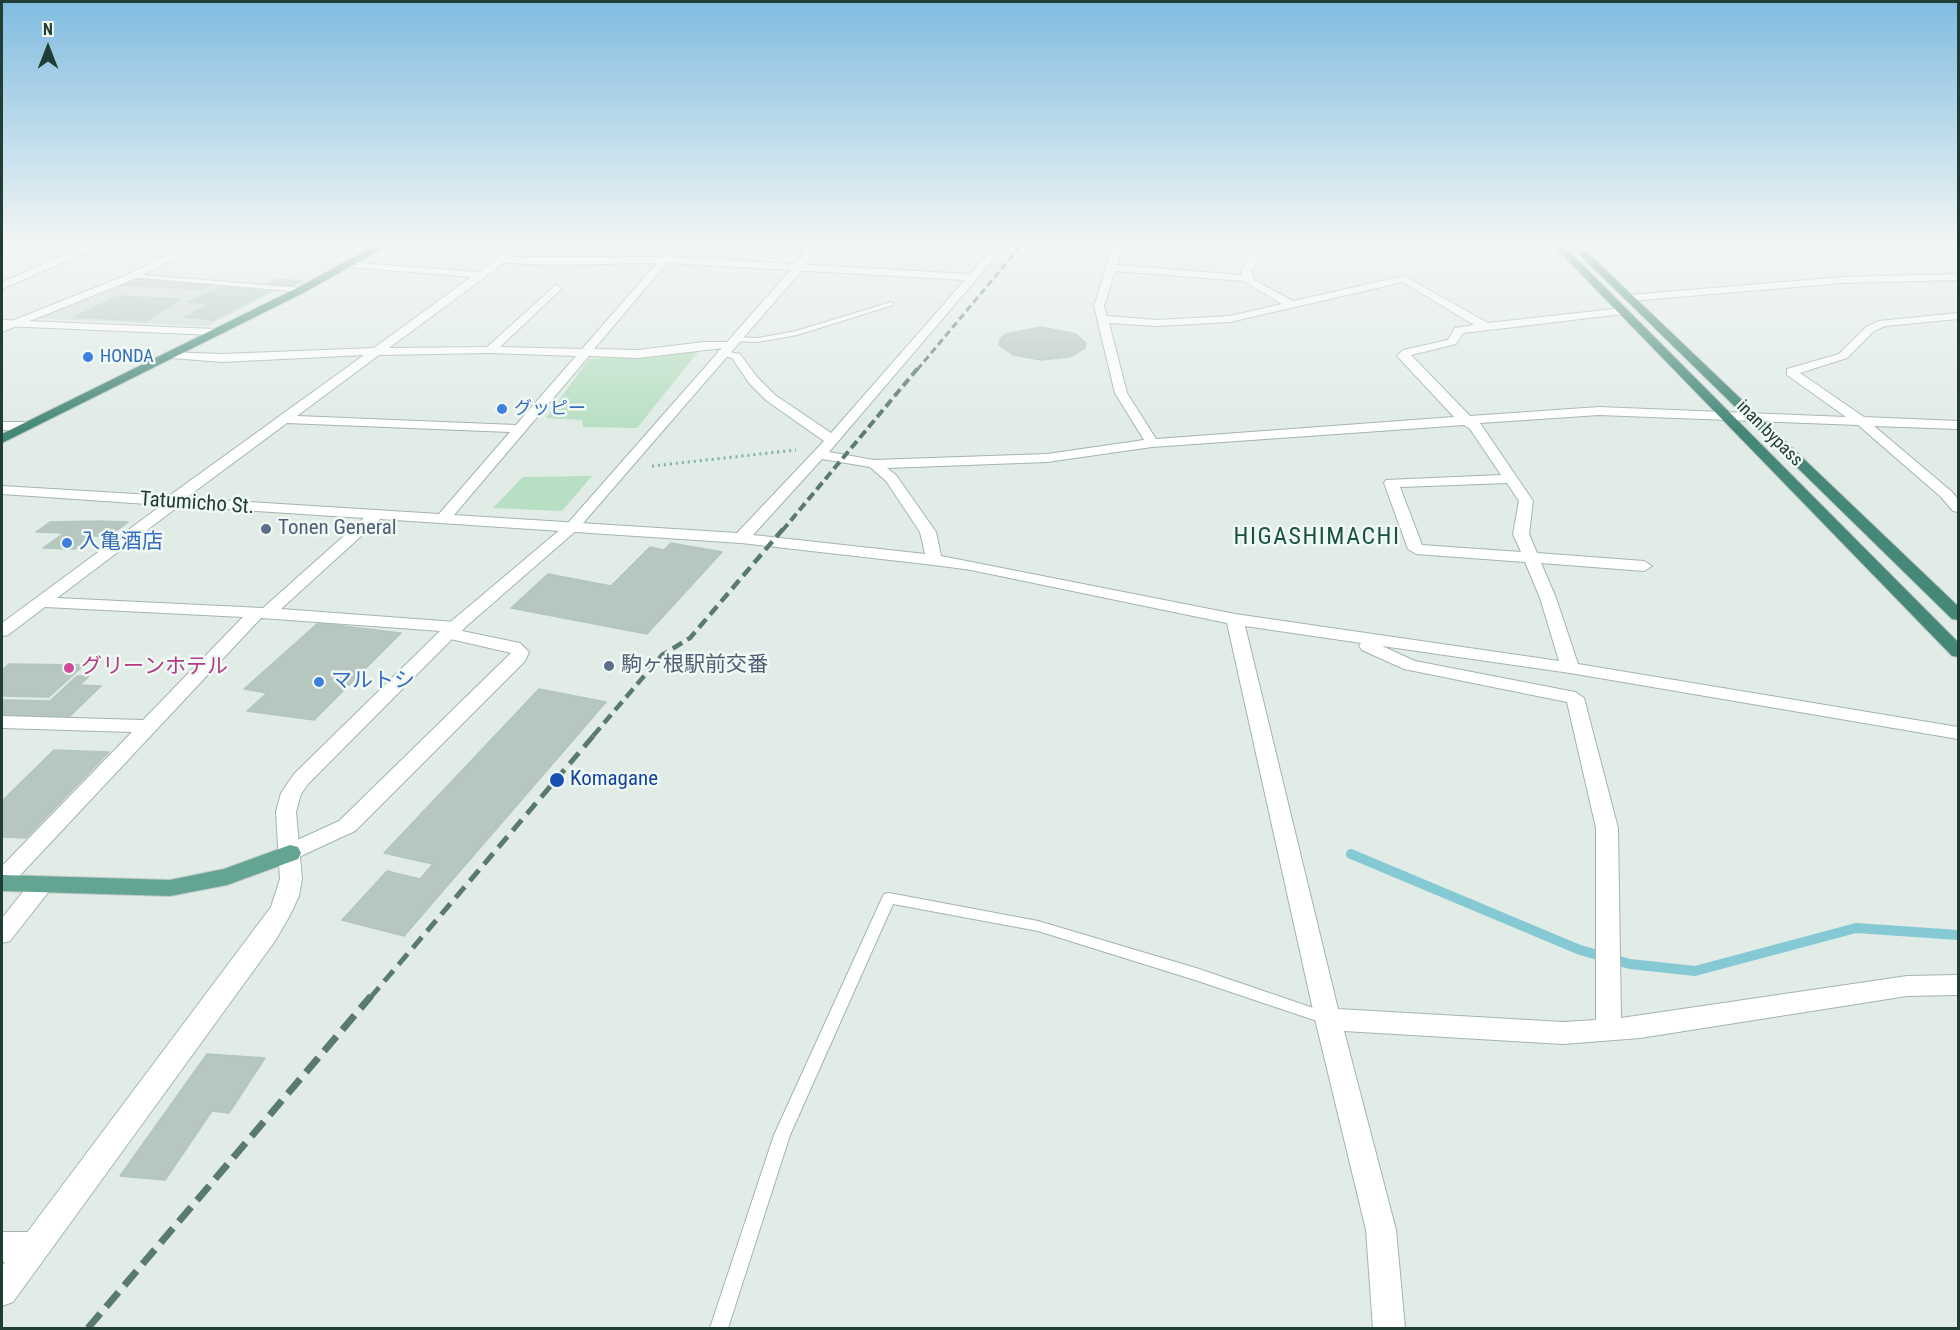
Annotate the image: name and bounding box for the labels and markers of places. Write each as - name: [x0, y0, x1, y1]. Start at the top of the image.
- place label: HONDA: [100, 346, 154, 368]
- marker: HONDA: [81, 350, 95, 364]
- place label: グッピー: [514, 398, 586, 420]
- marker: グッピー: [495, 402, 509, 416]
- place label: Tonen General: [278, 516, 397, 542]
- marker: Tonen General: [259, 522, 273, 536]
- place label: 入亀酒店: [79, 530, 163, 556]
- marker: 入亀酒店: [60, 536, 74, 550]
- place label: 駒ヶ根駅前交番: [621, 653, 768, 679]
- place label: グリーンホテル: [81, 655, 228, 681]
- marker: 駒ヶ根駅前交番: [602, 659, 616, 673]
- marker: グリーンホテル: [62, 661, 76, 675]
- place label: マルトシ: [331, 669, 415, 695]
- marker: マルトシ: [312, 675, 326, 689]
- place label: Komagane: [570, 767, 658, 793]
- marker: Komagane: [548, 771, 566, 789]

